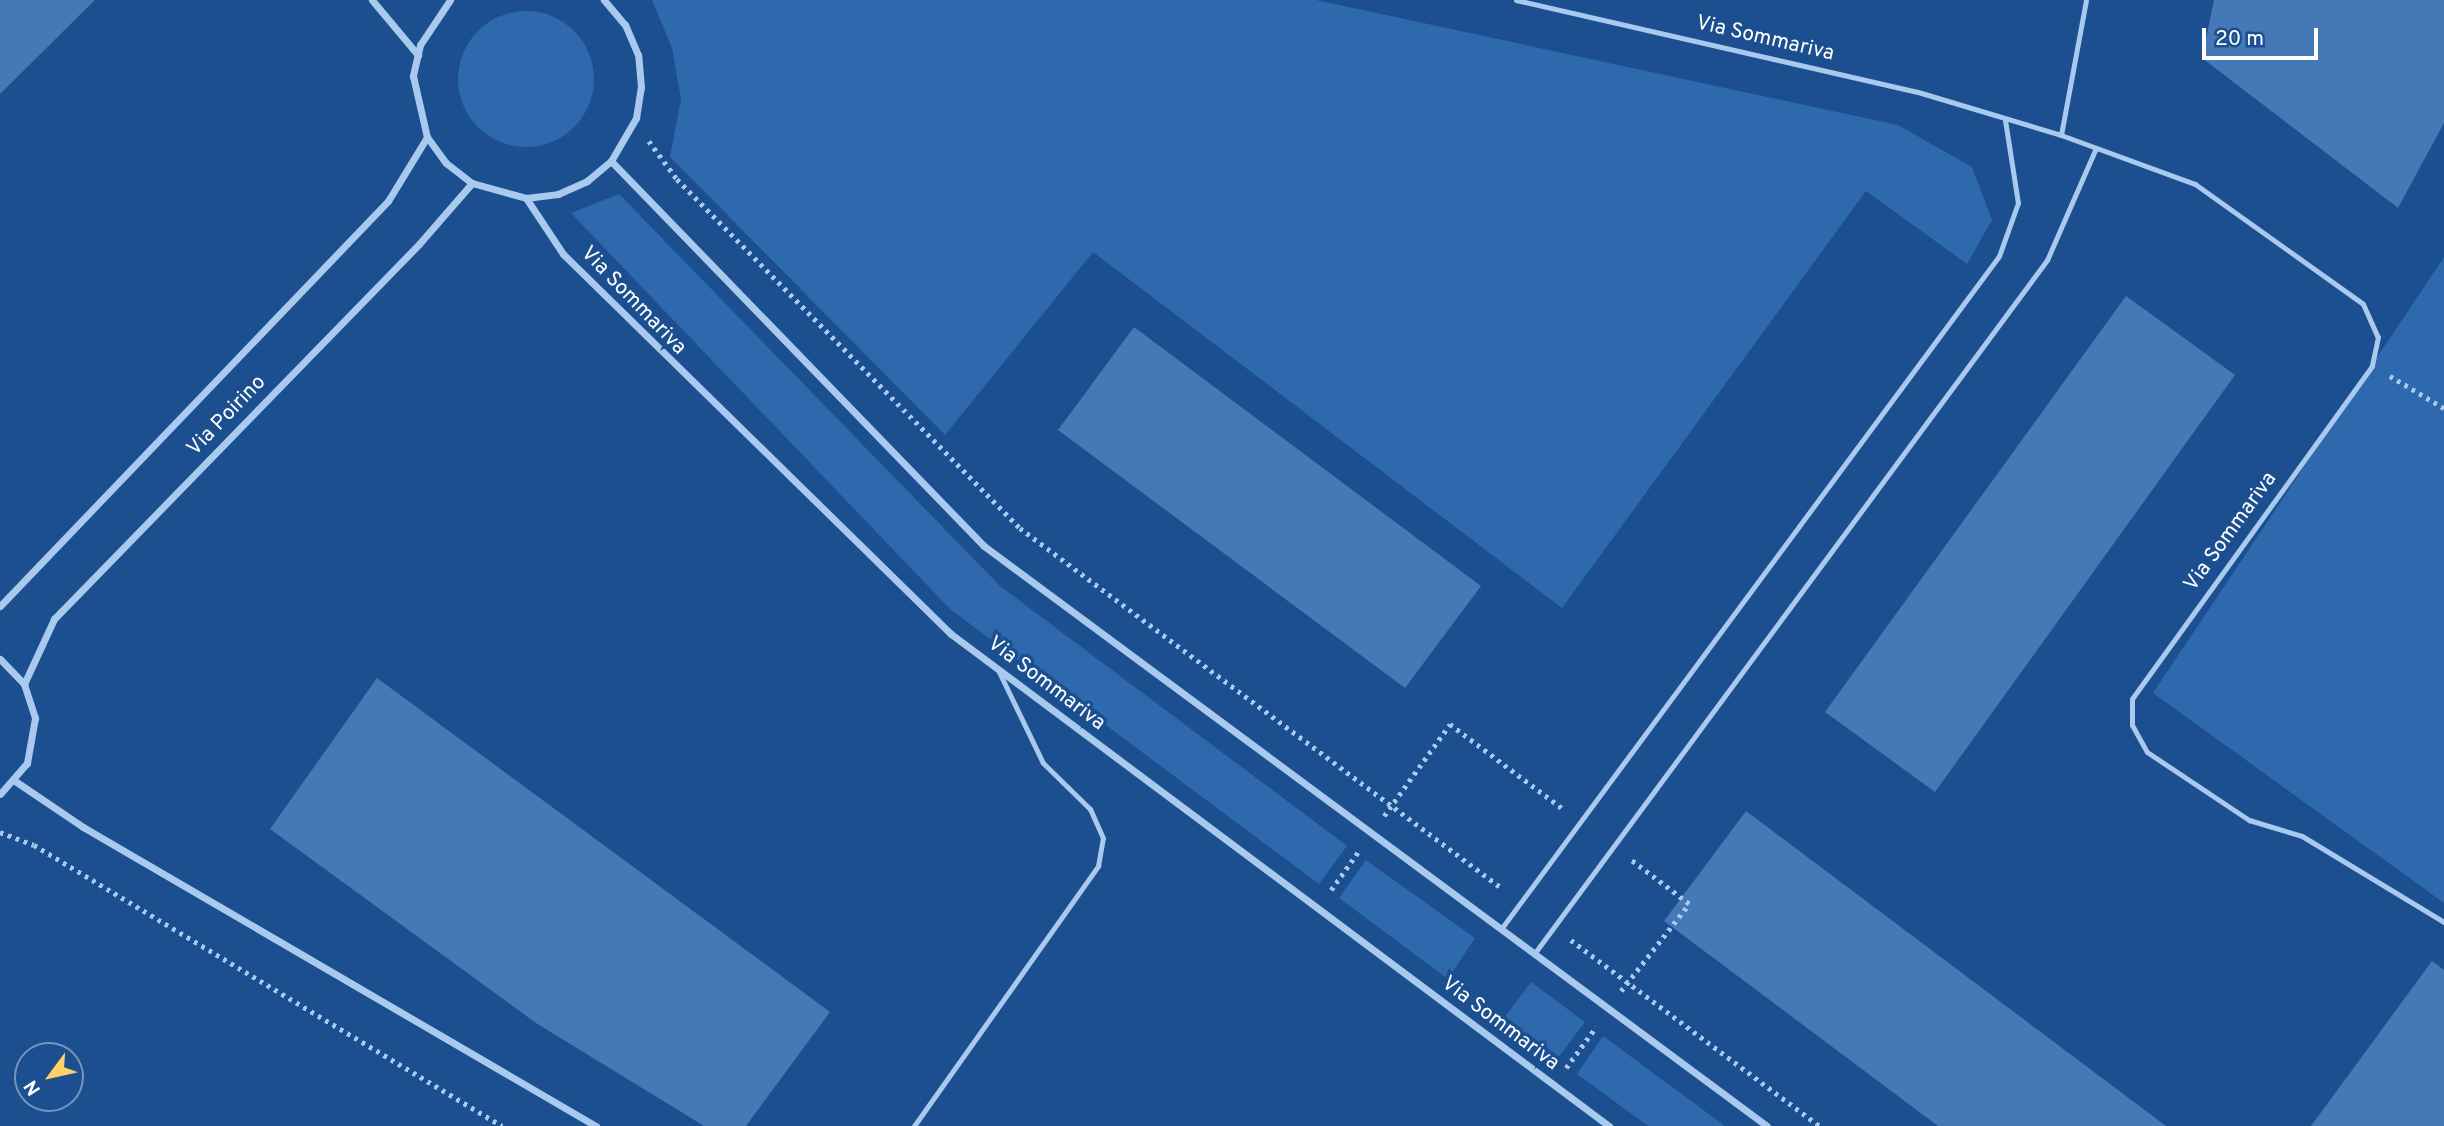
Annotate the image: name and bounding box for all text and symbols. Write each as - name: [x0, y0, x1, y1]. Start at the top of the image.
- street label: Via Sommariva: [1694, 11, 1836, 67]
- scale bar: [2206, 14, 2322, 58]
- text: 20 m: [2215, 26, 2264, 53]
- street label: Via Sommariva: [575, 242, 691, 360]
- street label: Via Poirino: [182, 370, 272, 462]
- street label: Via Sommariva: [2179, 468, 2283, 596]
- street label: Via Sommariva: [982, 632, 1110, 736]
- street label: Via Sommariva: [1436, 972, 1564, 1076]
- north arrow: [14, 1042, 84, 1112]
- text: N: [19, 1075, 47, 1100]

